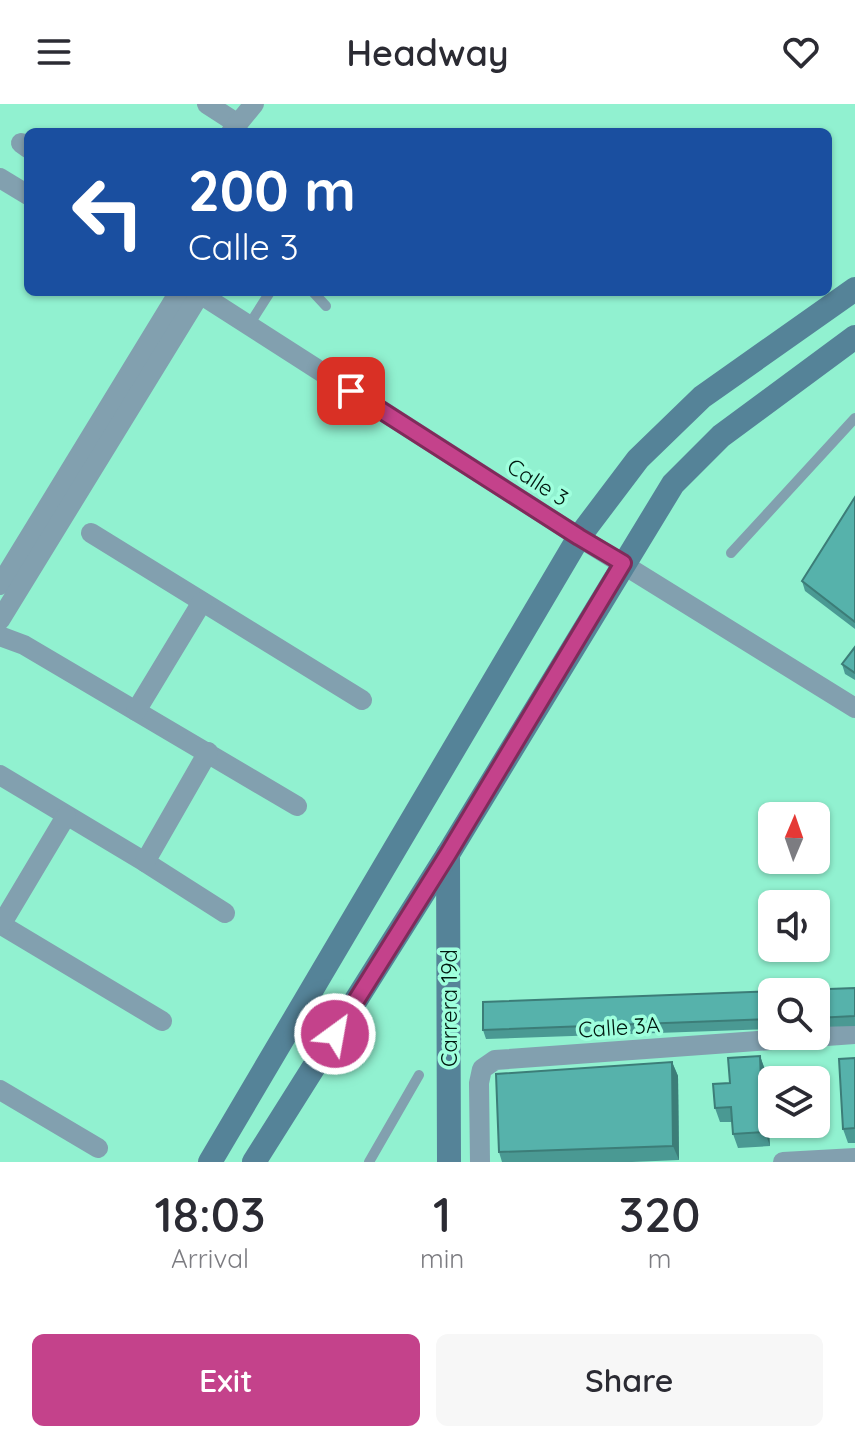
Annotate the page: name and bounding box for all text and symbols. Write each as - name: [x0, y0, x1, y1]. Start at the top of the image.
- icon: menu: [32, 30, 76, 74]
- text: Headway: [346, 30, 509, 75]
- icon: heart: [779, 30, 823, 74]
- text: 200 m: [188, 155, 356, 225]
- icon: left: [56, 160, 160, 264]
- text: Calle 3: [188, 224, 299, 269]
- pin: [317, 357, 385, 425]
- icon: arrive: [329, 369, 373, 413]
- street label: Calle 3: [502, 452, 574, 512]
- north arrow: [758, 802, 830, 874]
- map controls: [758, 802, 830, 1138]
- button: sound: [758, 890, 830, 962]
- street label: Carrera 19d: [435, 949, 463, 1067]
- button: search: [758, 978, 830, 1050]
- position arrow: [293, 992, 377, 1076]
- street label: Calle 3A: [577, 1010, 661, 1044]
- button: layers: [758, 1066, 830, 1138]
- text: 18:03: [154, 1184, 265, 1244]
- text: 1: [433, 1184, 451, 1244]
- text: 320: [619, 1184, 701, 1244]
- text: Arrival: [171, 1242, 249, 1275]
- text: min: [420, 1242, 464, 1275]
- text: m: [648, 1242, 671, 1275]
- button: Exit: [32, 1334, 420, 1426]
- button: Share: [436, 1334, 823, 1426]

